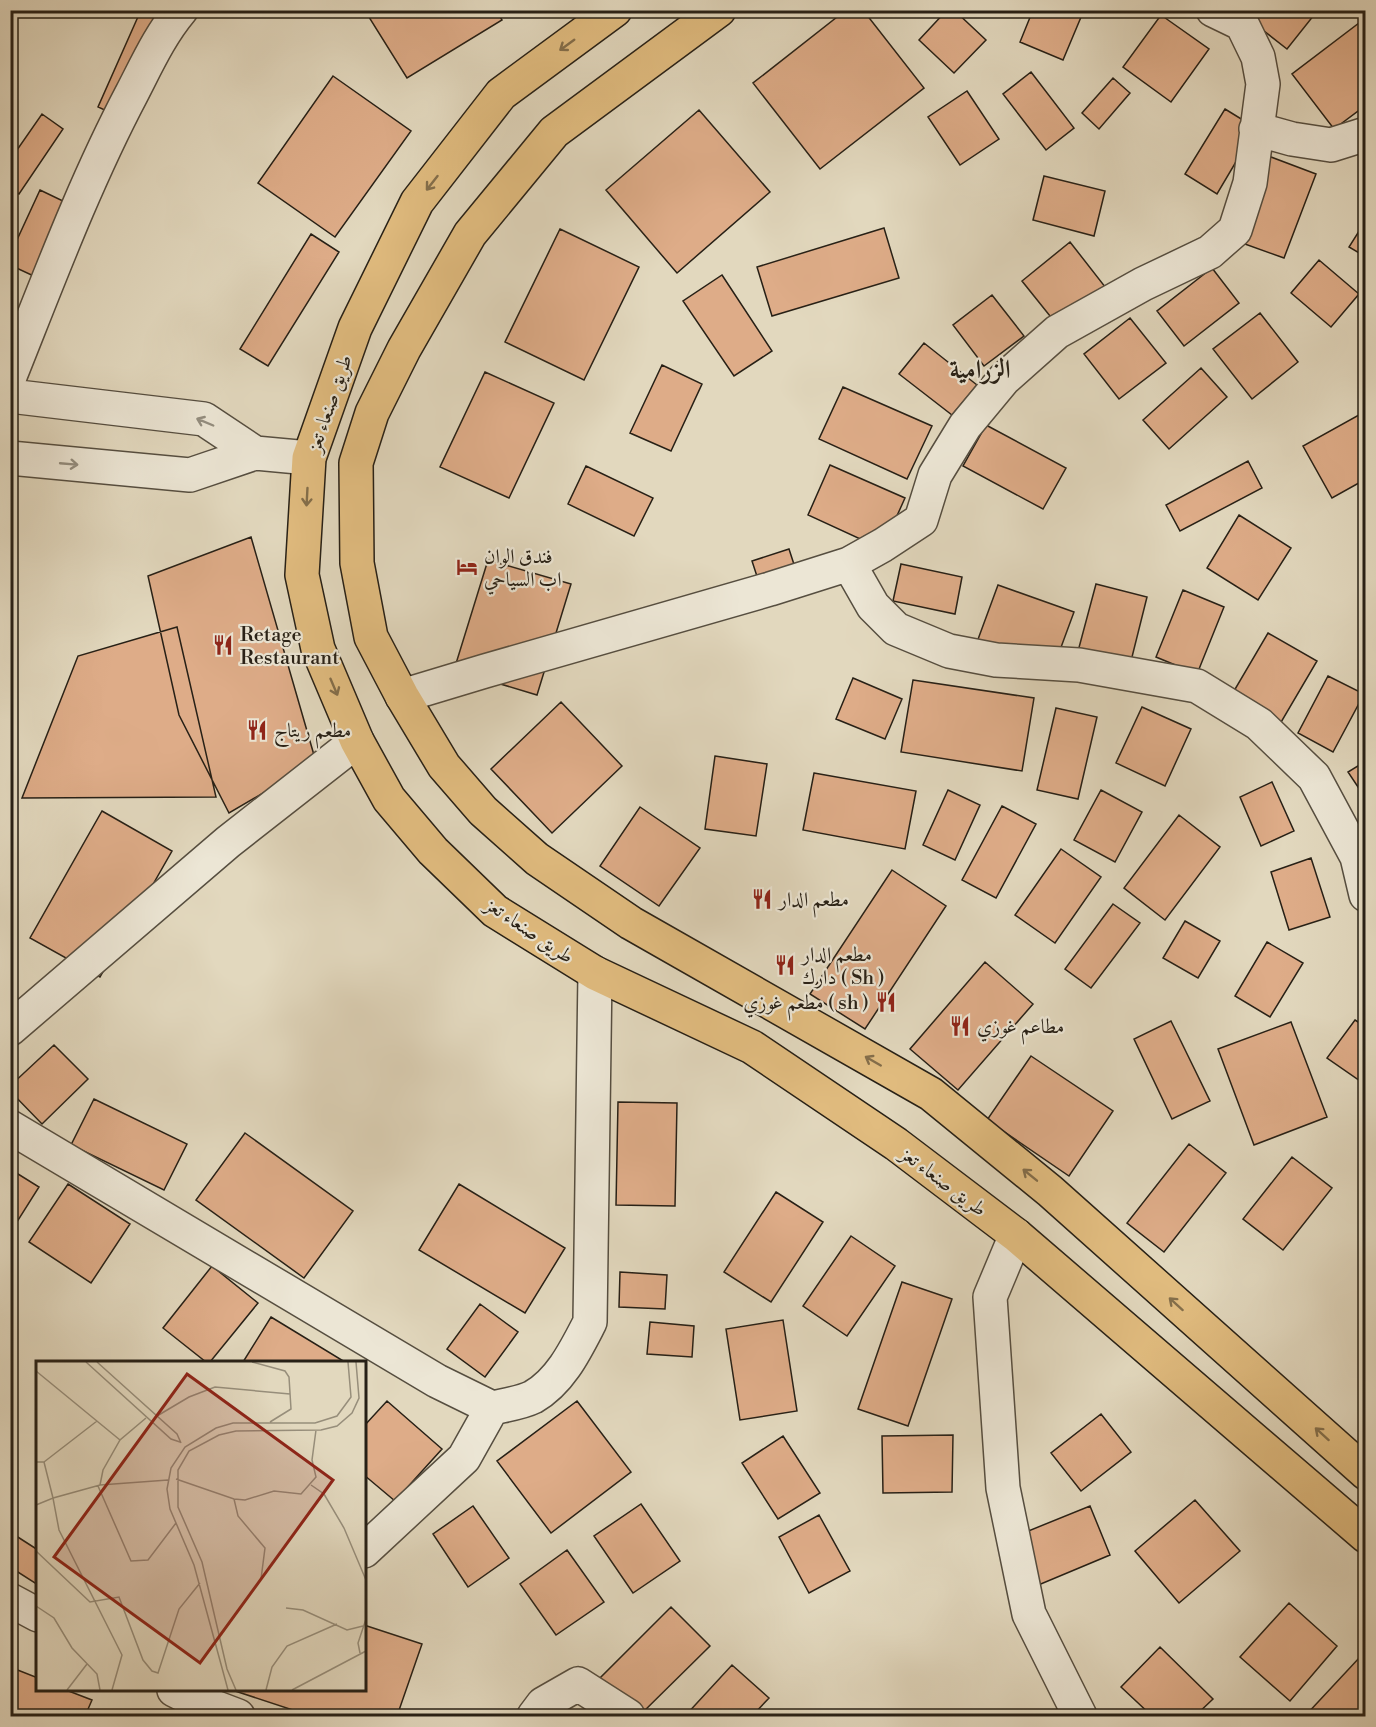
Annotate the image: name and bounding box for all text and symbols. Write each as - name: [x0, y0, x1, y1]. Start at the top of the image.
- one-way arrow: [560, 39, 576, 51]
- one-way arrow: [426, 174, 438, 190]
- street label: طريق صنعاء تعز: [301, 352, 359, 457]
- district label: الزرامية: [949, 354, 1011, 386]
- one-way arrow: [197, 416, 215, 427]
- one-way arrow: [58, 459, 78, 470]
- one-way arrow: [301, 487, 312, 507]
- place label: فندق الوان اب السياحي: [484, 545, 561, 595]
- hotel icon: فندق الوان اب السياحي: [455, 555, 479, 579]
- place label: Retage Restaurant: [240, 623, 339, 671]
- restaurant icon: Retage Restaurant: [211, 633, 235, 657]
- one-way arrow: [329, 677, 340, 696]
- restaurant icon: مطعم ريتاج: [245, 718, 269, 742]
- place label: مطعم ريتاج: [274, 719, 351, 749]
- restaurant icon: مطعم الدار: [750, 887, 774, 911]
- place label: مطعم الدار: [777, 888, 849, 918]
- street label: طريق صنعاء تعز: [479, 891, 578, 970]
- place label: مطعم الدار دارك ( Sh ): [800, 943, 885, 991]
- restaurant icon: مطعم الدار دارك ( Sh ): [773, 953, 797, 977]
- restaurant icon: مطعم غوزي ( sh ): [874, 990, 898, 1014]
- place label: مطعم غوزي ( sh ): [743, 991, 869, 1021]
- restaurant icon: مطاعم غوزي: [948, 1014, 972, 1038]
- place label: مطاعم غوزي: [977, 1015, 1064, 1045]
- one-way arrow: [865, 1055, 882, 1067]
- street label: طريق صنعاء تعز: [894, 1141, 991, 1223]
- one-way arrow: [1023, 1168, 1039, 1181]
- one-way arrow: [1169, 1297, 1184, 1311]
- inset map: [36, 1361, 366, 1691]
- one-way arrow: [1314, 1427, 1329, 1441]

